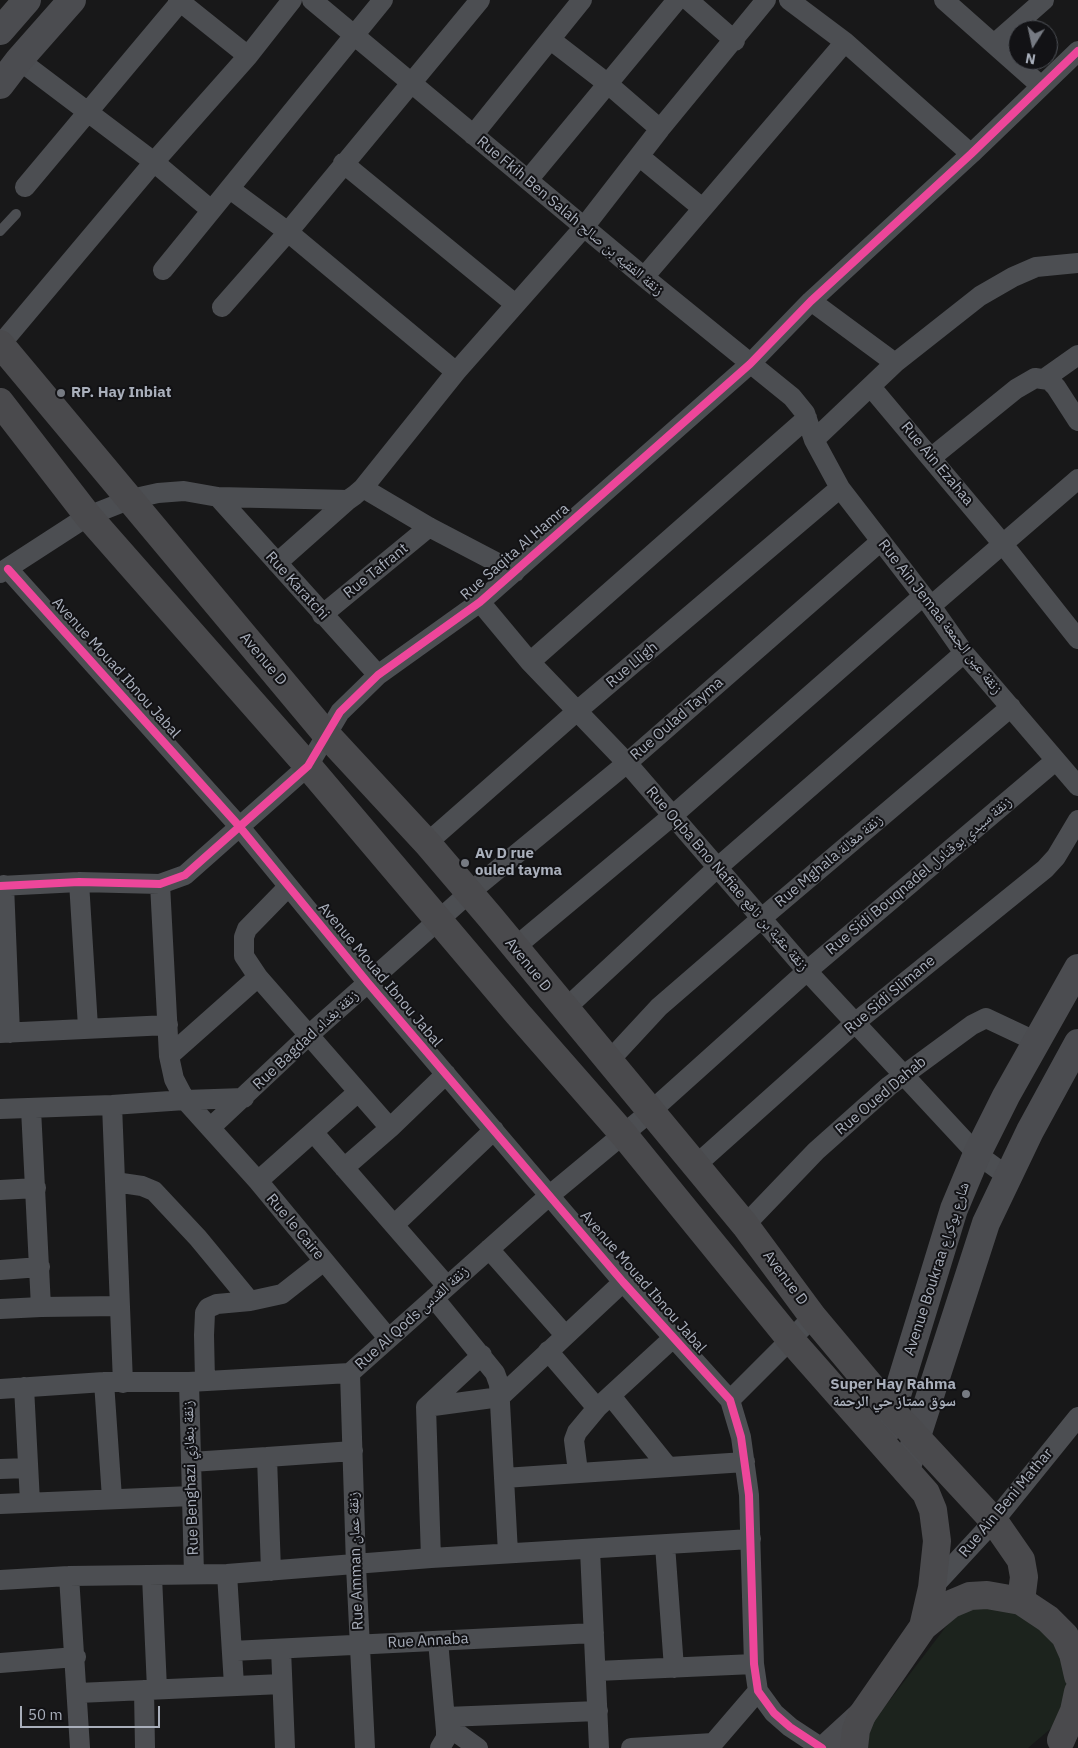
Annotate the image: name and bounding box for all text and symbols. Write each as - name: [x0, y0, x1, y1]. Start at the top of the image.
- north arrow: [1008, 20, 1058, 70]
- text: N: [1024, 49, 1037, 69]
- street label: Rue Fkih Ben Salah زنقة الفقيه بن صالح: [473, 133, 667, 299]
- place label: RP. Hay Inbiat: [71, 384, 171, 402]
- marker: RP. Hay Inbiat: [55, 387, 67, 399]
- street label: Rue Ain Ezahaa: [897, 419, 977, 509]
- street label: Rue Saqita Al Hamra: [457, 500, 573, 604]
- street label: Rue Ain Jemaa زنقة عين الجمعة: [874, 536, 1006, 698]
- street label: Rue Tafrant: [340, 540, 412, 602]
- street label: Rue Karatchi: [262, 548, 332, 624]
- street label: Avenue Mouad Ibnou Jabal: [48, 594, 184, 742]
- street label: Avenue D: [236, 629, 290, 689]
- street label: Rue Lligh: [603, 638, 661, 692]
- street label: Rue Oulad Tayma: [627, 674, 727, 764]
- street label: Rue Oqba Bno Nafiae زنقة عقبة بن نافع: [642, 783, 812, 975]
- street label: Rue Sidi Bouqnadel زنقة سيدي بوقنادل: [823, 793, 1015, 959]
- street label: Rue Mghala زنقة مغالة: [772, 811, 886, 911]
- place label: Av D rue ouled tayma: [475, 845, 562, 880]
- marker: Av D rue ouled tayma: [459, 857, 471, 869]
- street label: Avenue Mouad Ibnou Jabal: [314, 899, 446, 1051]
- street label: Avenue D: [501, 935, 555, 995]
- street label: Rue Sidi Slimane: [841, 952, 939, 1038]
- street label: Rue Bagdad زنقة بغداد: [249, 986, 363, 1094]
- street label: Rue Oued Dahab: [832, 1053, 930, 1139]
- street label: Avenue Boukraa شارع بوكراع: [900, 1180, 974, 1358]
- street label: Rue le Caire: [262, 1190, 328, 1264]
- street label: Avenue Mouad Ibnou Jabal: [576, 1207, 710, 1357]
- street label: Avenue D: [759, 1247, 811, 1309]
- street label: Rue Al Qods زنقة القدس: [352, 1262, 472, 1374]
- place label: Super Hay Rahma سوق ممتاز حي الرحمة: [830, 1376, 956, 1411]
- marker: Super Hay Rahma سوق ممتاز حي الرحمة: [960, 1388, 972, 1400]
- street label: Rue Benghazi زنقة بنغازي: [179, 1400, 203, 1556]
- street label: Rue Ain Beni Mathar: [955, 1445, 1057, 1561]
- street label: Rue Amman زنقة عمان: [345, 1492, 367, 1630]
- street label: Rue Annaba: [387, 1630, 469, 1652]
- scale bar: [22, 1696, 162, 1728]
- text: 50 m: [28, 1705, 63, 1724]

